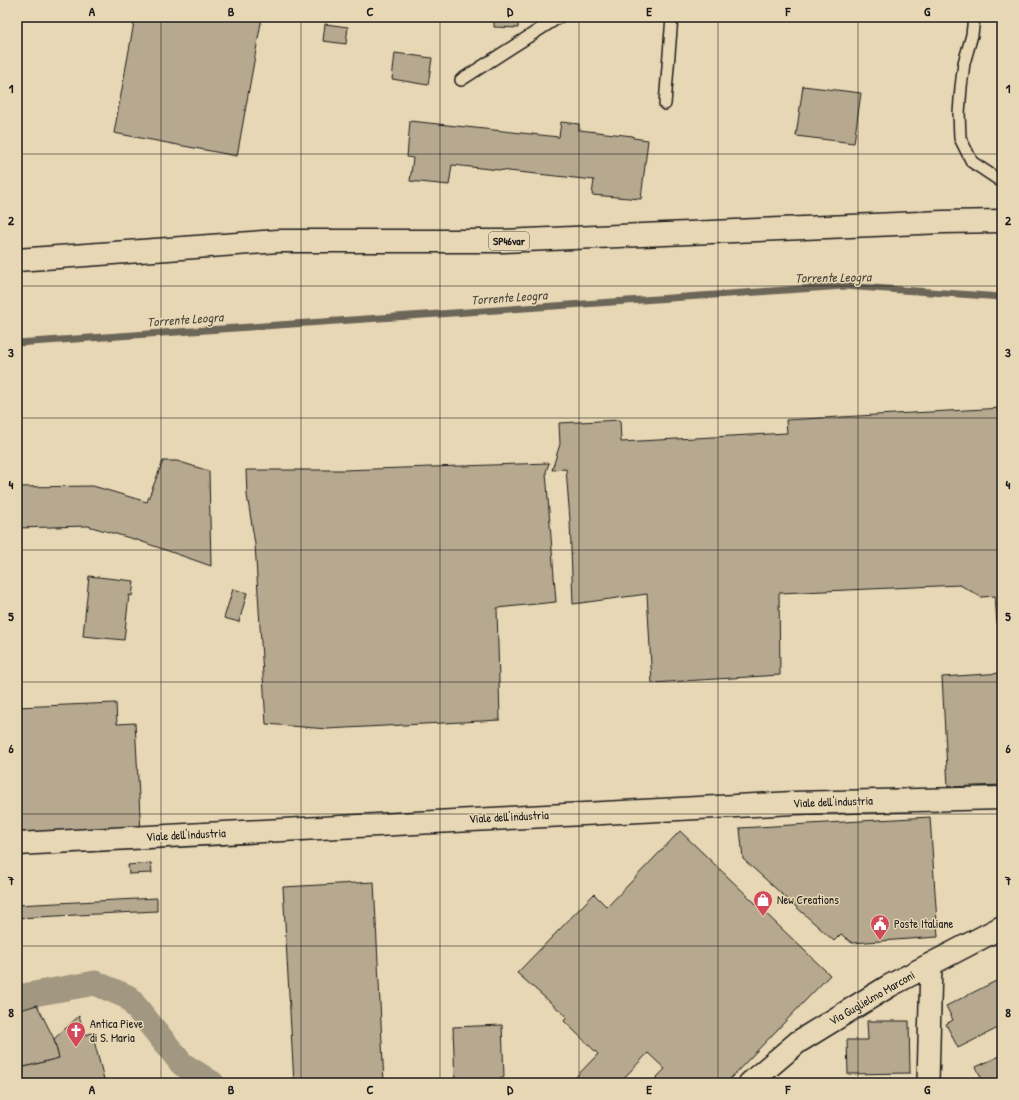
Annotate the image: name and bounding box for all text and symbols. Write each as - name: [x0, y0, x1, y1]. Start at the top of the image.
- text: A: [89, 2, 96, 20]
- text: B: [228, 2, 235, 20]
- text: C: [366, 2, 374, 20]
- text: D: [507, 2, 514, 20]
- text: E: [646, 2, 652, 20]
- text: F: [785, 2, 792, 20]
- text: G: [924, 2, 931, 20]
- text: 1: [9, 79, 14, 97]
- text: 1: [1006, 79, 1011, 97]
- text: 2: [8, 211, 15, 229]
- text: 2: [1005, 211, 1012, 229]
- road number: SP46var: [489, 232, 529, 250]
- water label: Torrente Leogra: [795, 267, 873, 288]
- water label: Torrente Leogra: [470, 285, 550, 310]
- water label: Torrente Leogra: [146, 307, 226, 332]
- text: 3: [8, 343, 14, 361]
- text: 3: [1005, 343, 1011, 361]
- text: 4: [9, 475, 14, 493]
- text: 4: [1006, 475, 1011, 493]
- text: 5: [8, 607, 14, 625]
- text: 5: [1005, 607, 1011, 625]
- text: 6: [8, 739, 14, 757]
- text: 6: [1005, 739, 1011, 757]
- street label: Viale dell'industria: [793, 792, 873, 811]
- street label: Viale dell'industria: [469, 806, 550, 827]
- street label: Viale dell'industria: [146, 824, 227, 845]
- text: 7: [7, 871, 15, 889]
- text: 7: [1004, 871, 1012, 889]
- shop icon: New Creations: [752, 889, 774, 917]
- place label: New Creations: [777, 891, 839, 908]
- public building icon: Poste Italiane: [869, 913, 891, 941]
- place label: Poste Italiane: [894, 915, 954, 932]
- street label: Via Guglielmo Marconi: [826, 966, 918, 1029]
- text: 8: [8, 1003, 14, 1021]
- text: 8: [1005, 1003, 1011, 1021]
- place label: Antica Pieve di S. Maria: [90, 1015, 143, 1046]
- church icon: Antica Pieve di S. Maria: [65, 1020, 87, 1048]
- text: A: [89, 1080, 96, 1098]
- text: B: [228, 1080, 235, 1098]
- text: C: [366, 1080, 374, 1098]
- text: D: [507, 1080, 514, 1098]
- text: E: [646, 1080, 652, 1098]
- text: F: [785, 1080, 792, 1098]
- text: G: [924, 1080, 931, 1098]

